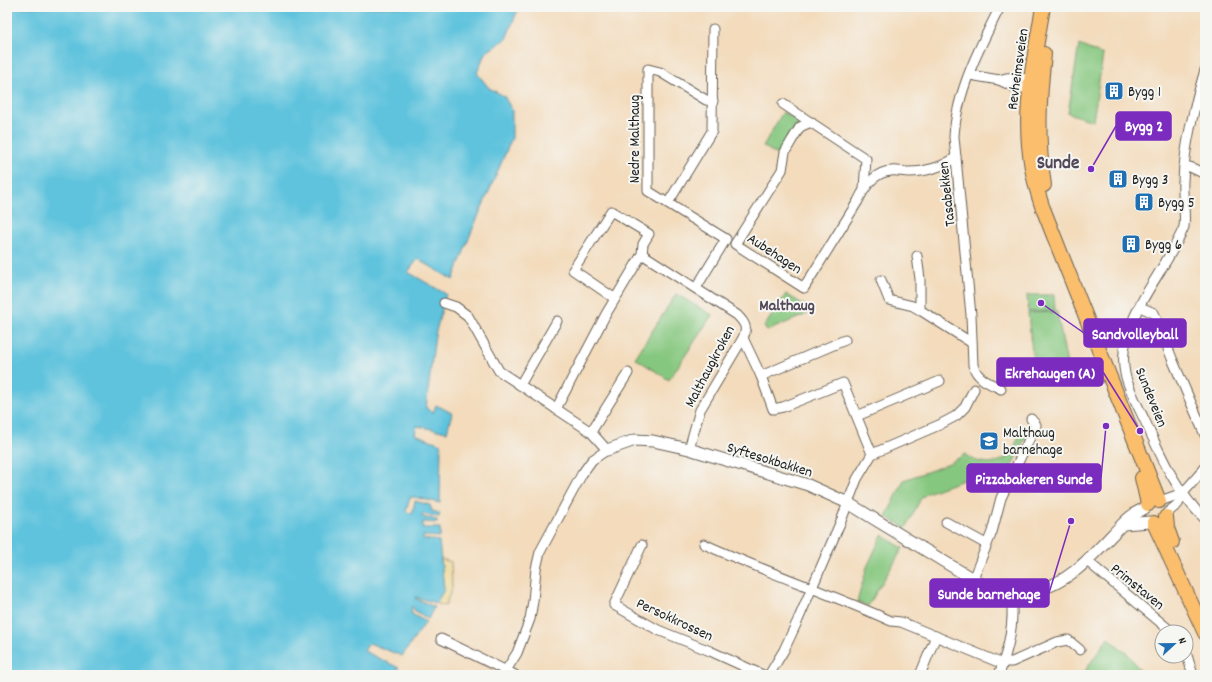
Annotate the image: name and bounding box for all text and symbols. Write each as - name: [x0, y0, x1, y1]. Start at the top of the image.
- street label: Revheimsveien: [1002, 27, 1036, 111]
- building icon: Bygg 1: [1103, 80, 1125, 102]
- place label: Bygg 1: [1128, 82, 1161, 104]
- street label: Nedre Malthaug: [625, 95, 647, 183]
- callout: Bygg 2: [1116, 112, 1171, 140]
- text: Bygg 2: [1125, 116, 1163, 139]
- district label: Sunde: [1037, 151, 1079, 178]
- street label: Tasabekken: [934, 160, 962, 227]
- building icon: Bygg 3: [1107, 168, 1129, 190]
- place label: Bygg 3: [1132, 170, 1168, 192]
- building icon: Bygg 5: [1133, 191, 1155, 213]
- place label: Bygg 5: [1158, 193, 1195, 215]
- street label: Aubehagen: [742, 229, 806, 281]
- building icon: Bygg 6: [1120, 233, 1142, 255]
- place label: Bygg 6: [1145, 235, 1182, 257]
- district label: Malthaug: [759, 295, 815, 318]
- callout: Sandvolleyball: [1084, 319, 1186, 347]
- street label: Malthaugkroken: [680, 322, 742, 412]
- text: Sandvolleyball: [1092, 324, 1178, 347]
- callout: Ekrehaugen (A): [997, 358, 1103, 386]
- text: Ekrehaugen (A): [1005, 363, 1095, 386]
- street label: Sundeveien: [1128, 365, 1172, 431]
- place label: Malthaug barnehage: [1003, 423, 1063, 462]
- school or university icon: Malthaug barnehage: [978, 430, 1000, 452]
- street label: Syftesokbakken: [724, 437, 815, 484]
- callout: Pizzabakeren Sunde: [967, 464, 1101, 492]
- text: Pizzabakeren Sunde: [975, 469, 1093, 492]
- street label: Primstaven: [1105, 559, 1169, 616]
- callout: Sunde barnehage: [930, 579, 1049, 607]
- text: Sunde barnehage: [937, 584, 1041, 607]
- street label: Persokkrossen: [632, 593, 716, 648]
- north arrow: [1154, 624, 1194, 664]
- text: N: [1173, 635, 1190, 647]

